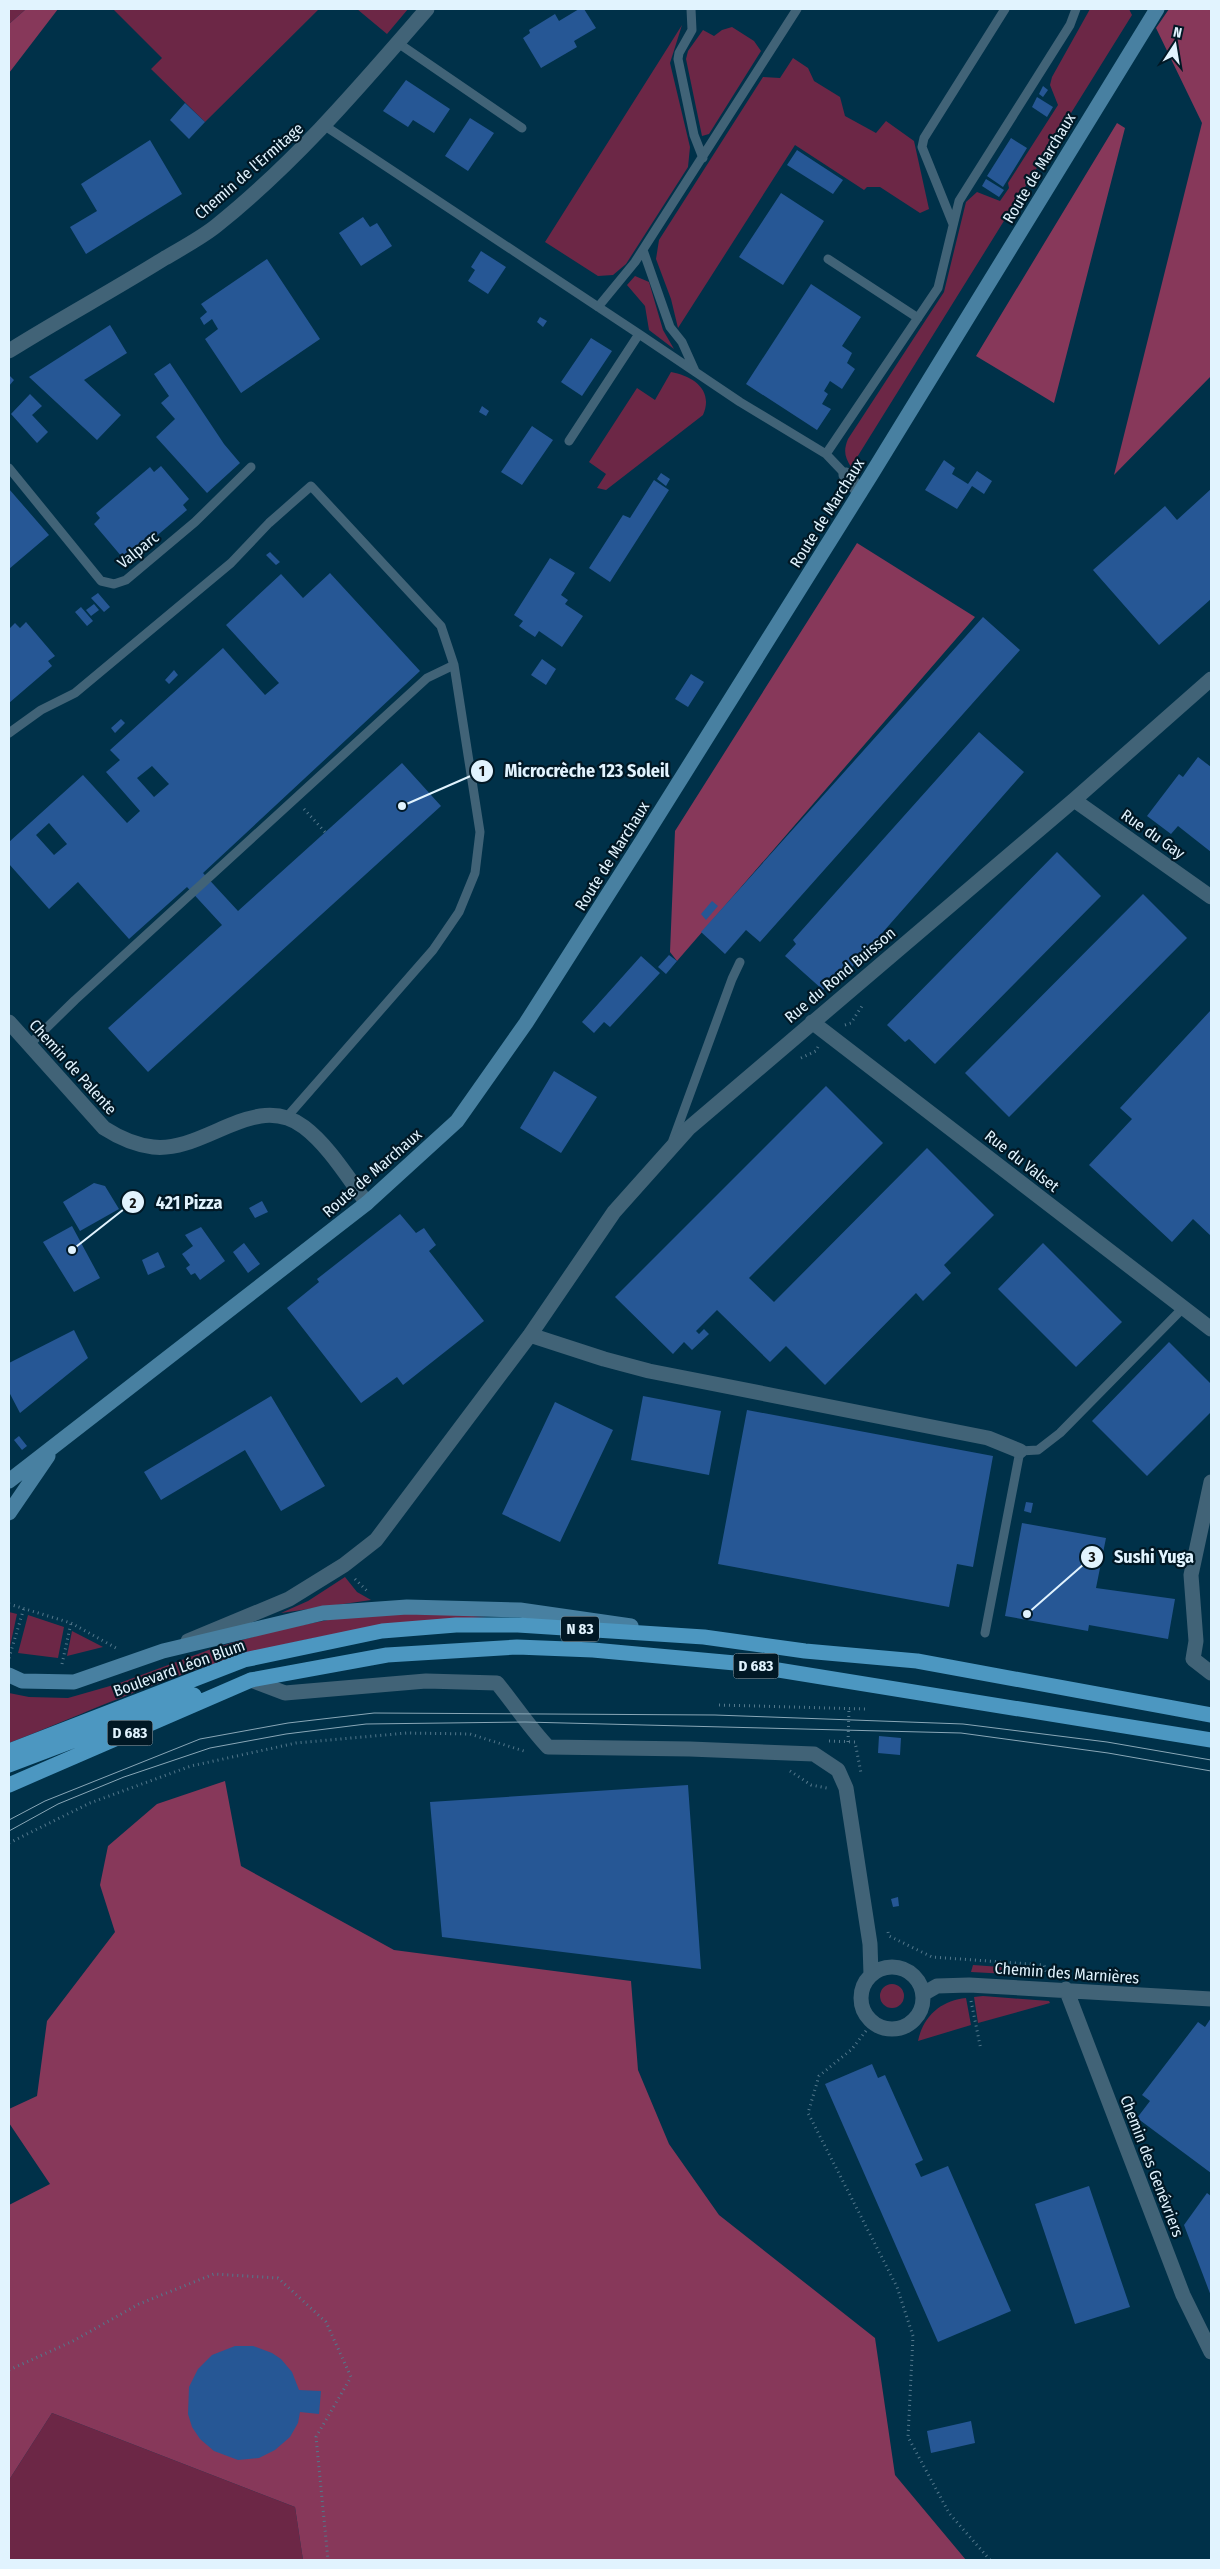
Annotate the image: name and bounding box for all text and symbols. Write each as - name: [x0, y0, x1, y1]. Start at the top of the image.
- north arrow: [1150, 20, 1200, 70]
- text: N: [1172, 24, 1183, 42]
- street label: Route de Marchaux: [999, 110, 1079, 226]
- street label: Chemin de l'Ermitage: [191, 119, 307, 223]
- street label: Route de Marchaux: [786, 455, 868, 571]
- street label: Valparc: [114, 528, 163, 572]
- callout: Microcrèche 123 Soleil: [470, 754, 680, 787]
- text: Microcrèche 123 Soleil: [504, 760, 670, 782]
- text: 1: [479, 762, 485, 780]
- street label: Route de Marchaux: [571, 798, 653, 914]
- street label: Rue du Gay: [1117, 805, 1189, 863]
- street label: Rue du Rond Buisson: [781, 923, 899, 1027]
- street label: Chemin de Palente: [25, 1015, 121, 1119]
- street label: Route de Marchaux: [319, 1125, 425, 1221]
- street label: Rue du Valset: [981, 1126, 1063, 1196]
- callout: 421 Pizza: [120, 1186, 232, 1219]
- text: 421 Pizza: [156, 1192, 222, 1214]
- text: 2: [129, 1194, 137, 1212]
- callout: Sushi Yuga: [1079, 1540, 1204, 1573]
- text: Sushi Yuga: [1114, 1546, 1194, 1568]
- text: 3: [1087, 1548, 1096, 1566]
- road number: N 83: [561, 1616, 599, 1642]
- street label: Boulevard Léon Blum: [111, 1635, 247, 1701]
- road number: D 683: [734, 1654, 778, 1678]
- road number: D 683: [108, 1720, 152, 1746]
- street label: Chemin des Marnières: [994, 1958, 1140, 1988]
- street label: Chemin des Genévriers: [1116, 2093, 1188, 2240]

